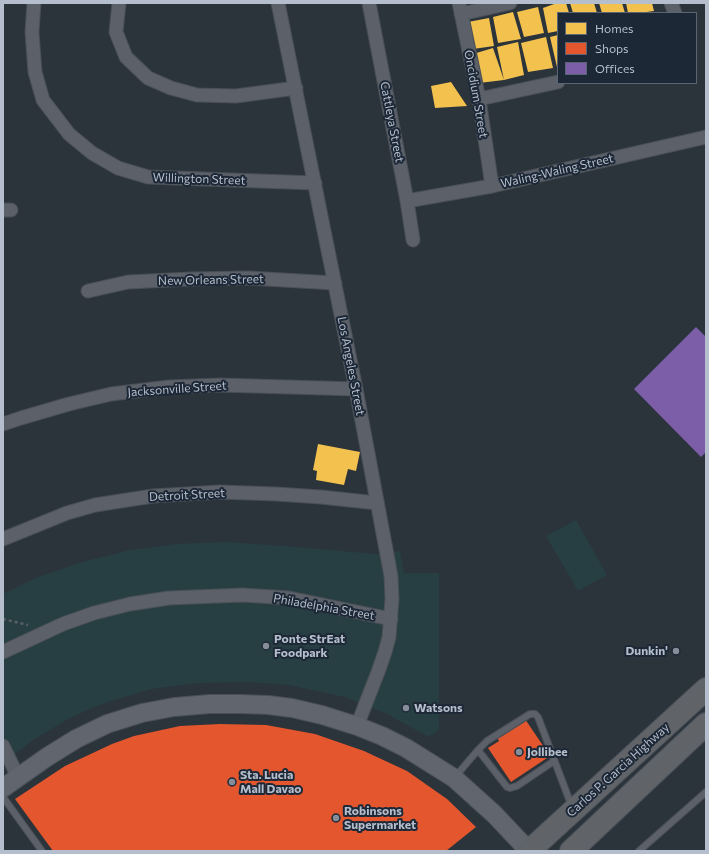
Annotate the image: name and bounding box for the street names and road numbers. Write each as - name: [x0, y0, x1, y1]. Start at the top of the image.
- street label: Oncidium Street: [461, 49, 491, 139]
- street label: Cattleya Street: [377, 80, 407, 164]
- street label: Waling-Waling Street: [499, 151, 615, 191]
- street label: Willington Street: [152, 170, 246, 188]
- street label: New Orleans Street: [158, 272, 264, 288]
- street label: Los Angeles Street: [334, 315, 368, 417]
- street label: Jacksonville Street: [127, 378, 227, 400]
- street label: Detroit Street: [149, 486, 225, 504]
- street label: Philadelphia Street: [272, 591, 376, 623]
- street label: Carlos P. Garcia Highway: [564, 720, 672, 820]

